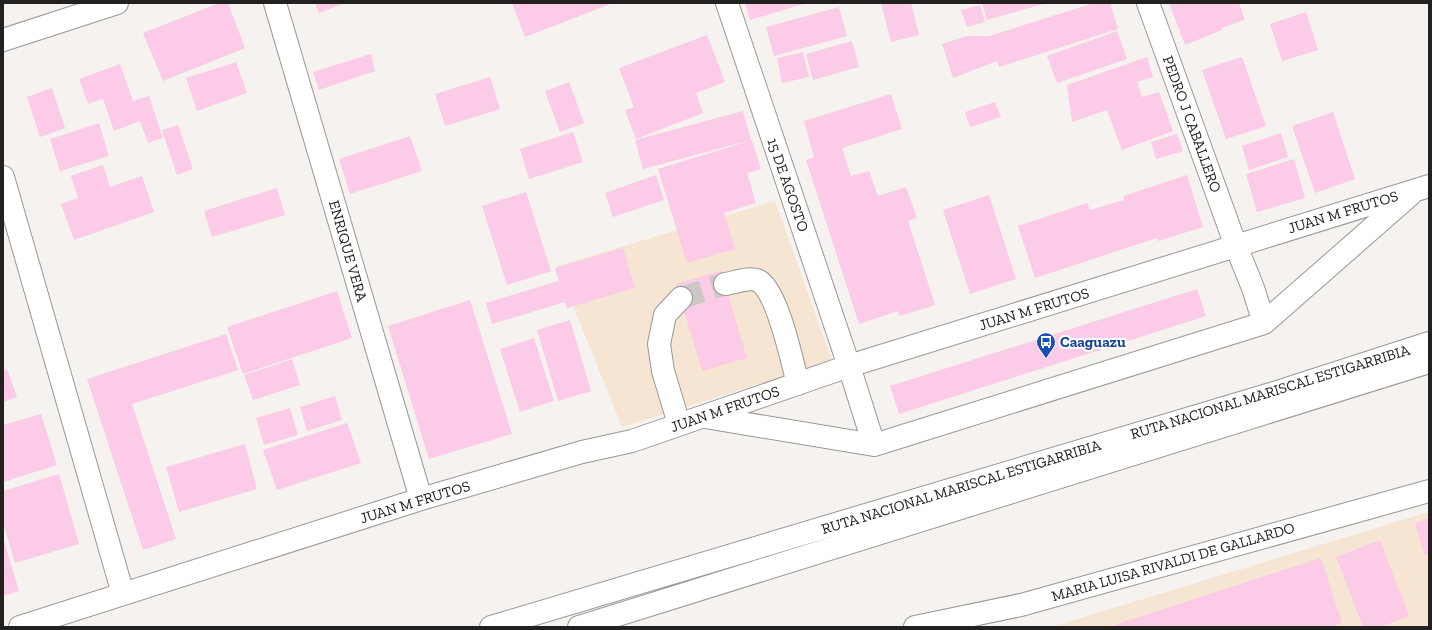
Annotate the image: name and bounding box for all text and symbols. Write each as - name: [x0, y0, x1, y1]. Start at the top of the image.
- street label: PEDRO J CABALLERO: [1159, 53, 1225, 195]
- street label: 15 DE AGOSTO: [764, 136, 812, 234]
- street label: JUAN M FRUTOS: [1286, 187, 1400, 237]
- street label: ENRIQUE VERA: [325, 198, 371, 304]
- street label: JUAN M FRUTOS: [977, 284, 1091, 334]
- bus stop icon: Caaguazu: [1035, 331, 1057, 359]
- place label: Caaguazu: [1060, 333, 1126, 351]
- street label: RUTA NACIONAL MARISCAL ESTIGARRIBIA: [1128, 341, 1412, 443]
- street label: JUAN M FRUTOS: [668, 382, 782, 436]
- street label: RUTA NACIONAL MARISCAL ESTIGARRIBIA: [819, 436, 1103, 538]
- street label: JUAN M FRUTOS: [358, 477, 472, 527]
- street label: MARIA LUISA RIVALDI DE GALLARDO: [1049, 519, 1297, 605]

